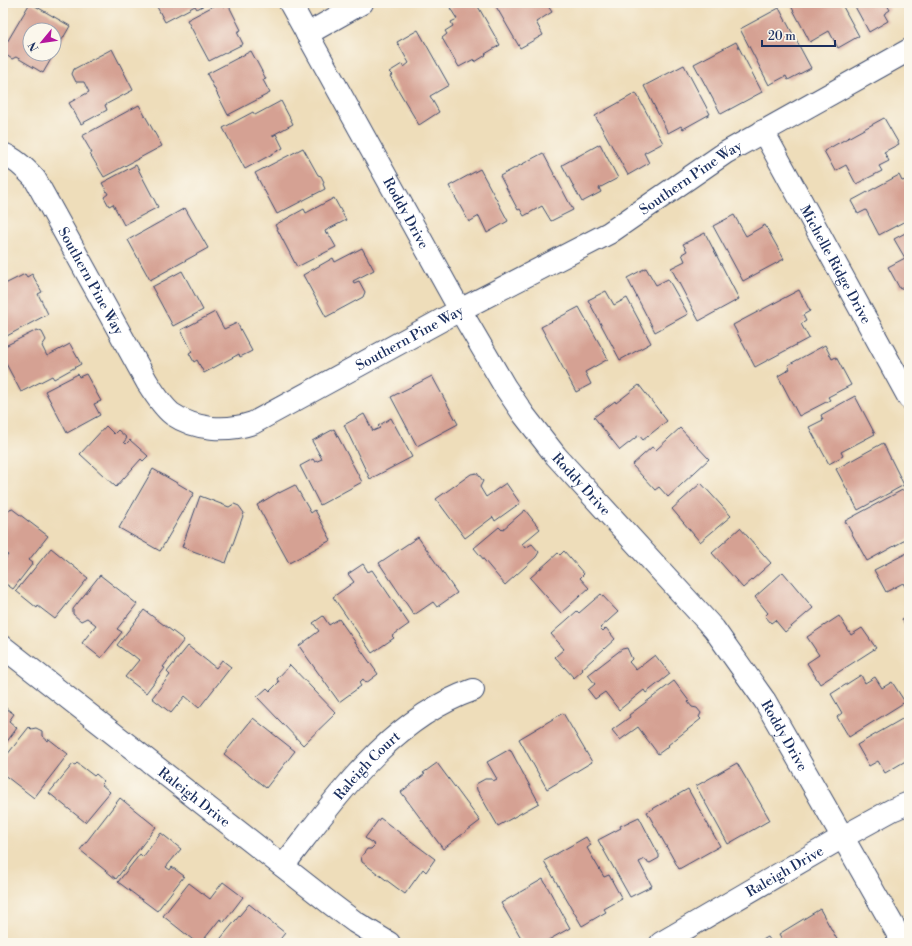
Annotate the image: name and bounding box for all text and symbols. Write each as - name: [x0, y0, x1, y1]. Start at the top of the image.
- north arrow: [22, 22, 62, 62]
- scale bar: [762, 22, 835, 48]
- text: 20 m: [768, 29, 796, 44]
- text: N: [26, 39, 42, 54]
- street label: Southern Pine Way: [636, 137, 745, 219]
- street label: Roddy Drive: [378, 175, 432, 252]
- street label: Michelle Ridge Drive: [795, 202, 875, 327]
- street label: Southern Pine Way: [53, 224, 127, 338]
- street label: Southern Pine Way: [353, 302, 467, 375]
- street label: Roddy Drive: [548, 450, 614, 520]
- street label: Roddy Drive: [756, 697, 811, 775]
- street label: Raleigh Court: [330, 728, 404, 804]
- street label: Raleigh Drive: [154, 764, 234, 832]
- street label: Raleigh Drive: [743, 842, 827, 902]

